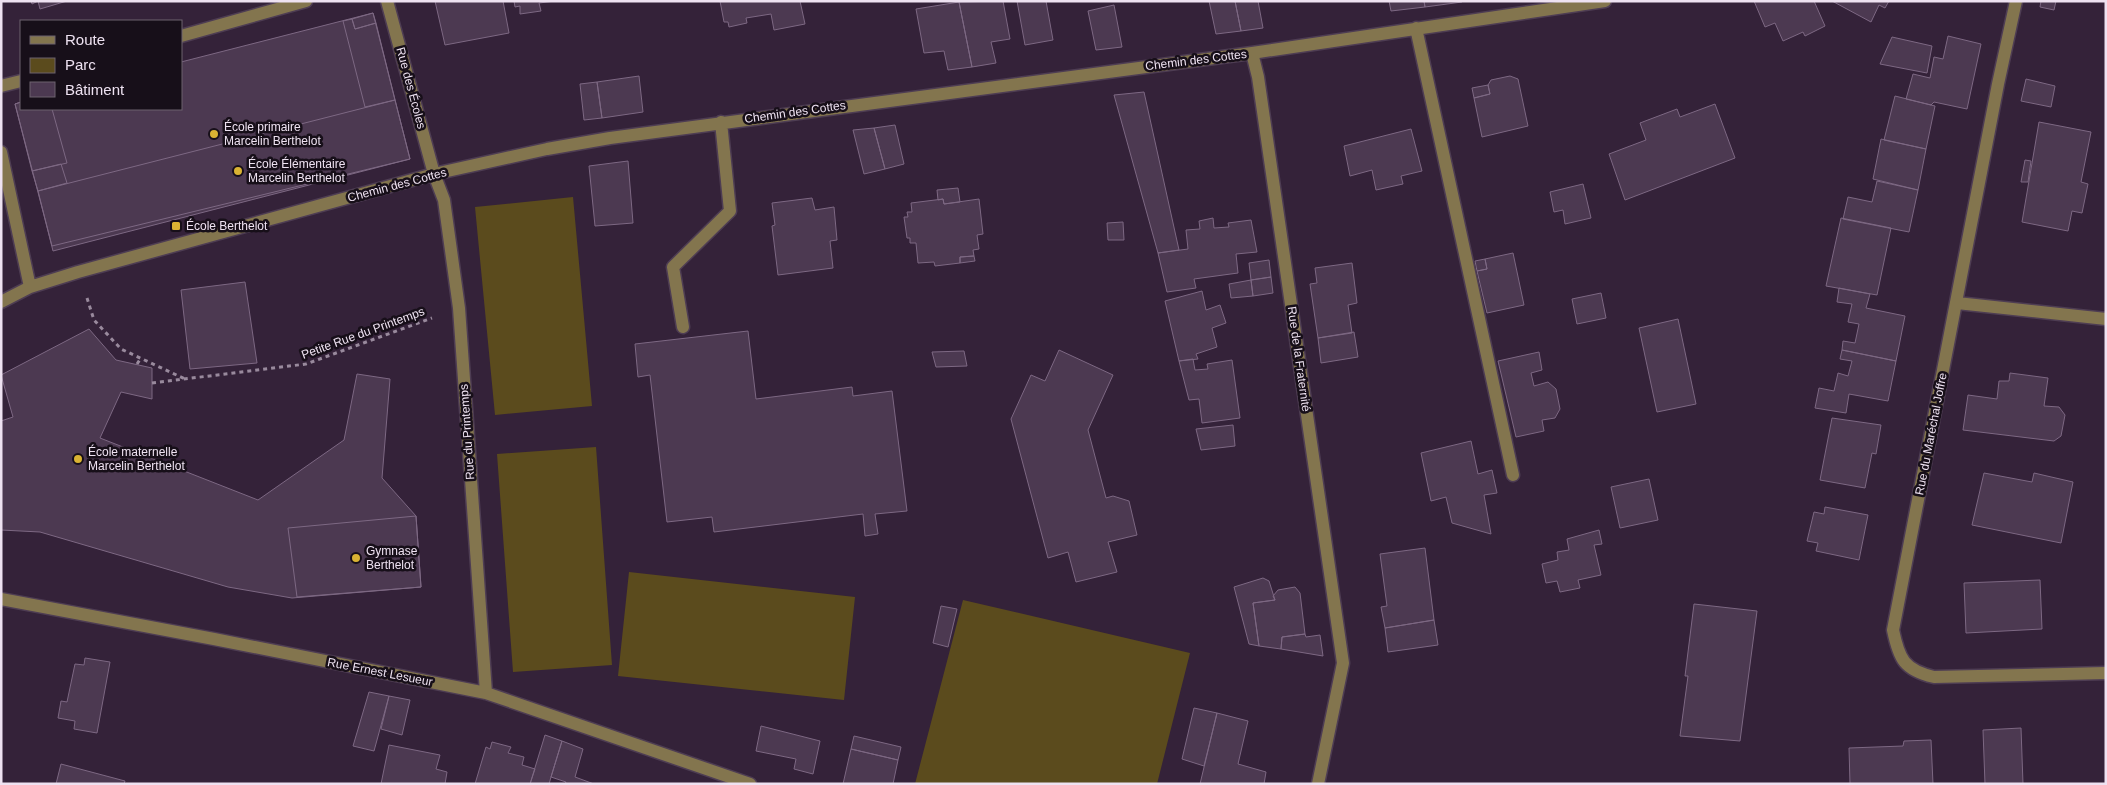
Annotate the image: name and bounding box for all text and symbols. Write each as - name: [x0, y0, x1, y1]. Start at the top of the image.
- legend: [20, 20, 182, 110]
- text: Route: [65, 31, 105, 48]
- street label: Rue des Écoles: [393, 45, 430, 130]
- street label: Chemin des Cottes: [1145, 47, 1247, 73]
- text: Parc: [65, 56, 96, 73]
- text: Bâtiment: [65, 81, 125, 98]
- street label: Chemin des Cottes: [743, 98, 847, 126]
- place label: École primaire Marcelin Berthelot: [224, 119, 321, 148]
- marker: École primaire Marcelin Berthelot: [208, 128, 220, 140]
- place label: École Élémentaire Marcelin Berthelot: [248, 156, 346, 185]
- marker: École Élémentaire Marcelin Berthelot: [232, 165, 244, 177]
- street label: Chemin des Cottes: [346, 165, 448, 205]
- place label: École Berthelot: [186, 218, 268, 233]
- marker: École Berthelot: [170, 220, 182, 232]
- street label: Petite Rue du Printemps: [299, 304, 427, 362]
- street label: Rue de la Fraternité: [1285, 306, 1313, 413]
- street label: Rue du Maréchal Joffre: [1912, 371, 1950, 496]
- street label: Rue du Printemps: [457, 384, 477, 480]
- place label: École maternelle Marcelin Berthelot: [88, 444, 185, 473]
- marker: École maternelle Marcelin Berthelot: [72, 453, 84, 465]
- place label: Gymnase Berthelot: [366, 544, 418, 572]
- marker: Gymnase Berthelot: [350, 552, 362, 564]
- street label: Rue Ernest Lesueur: [326, 655, 434, 689]

